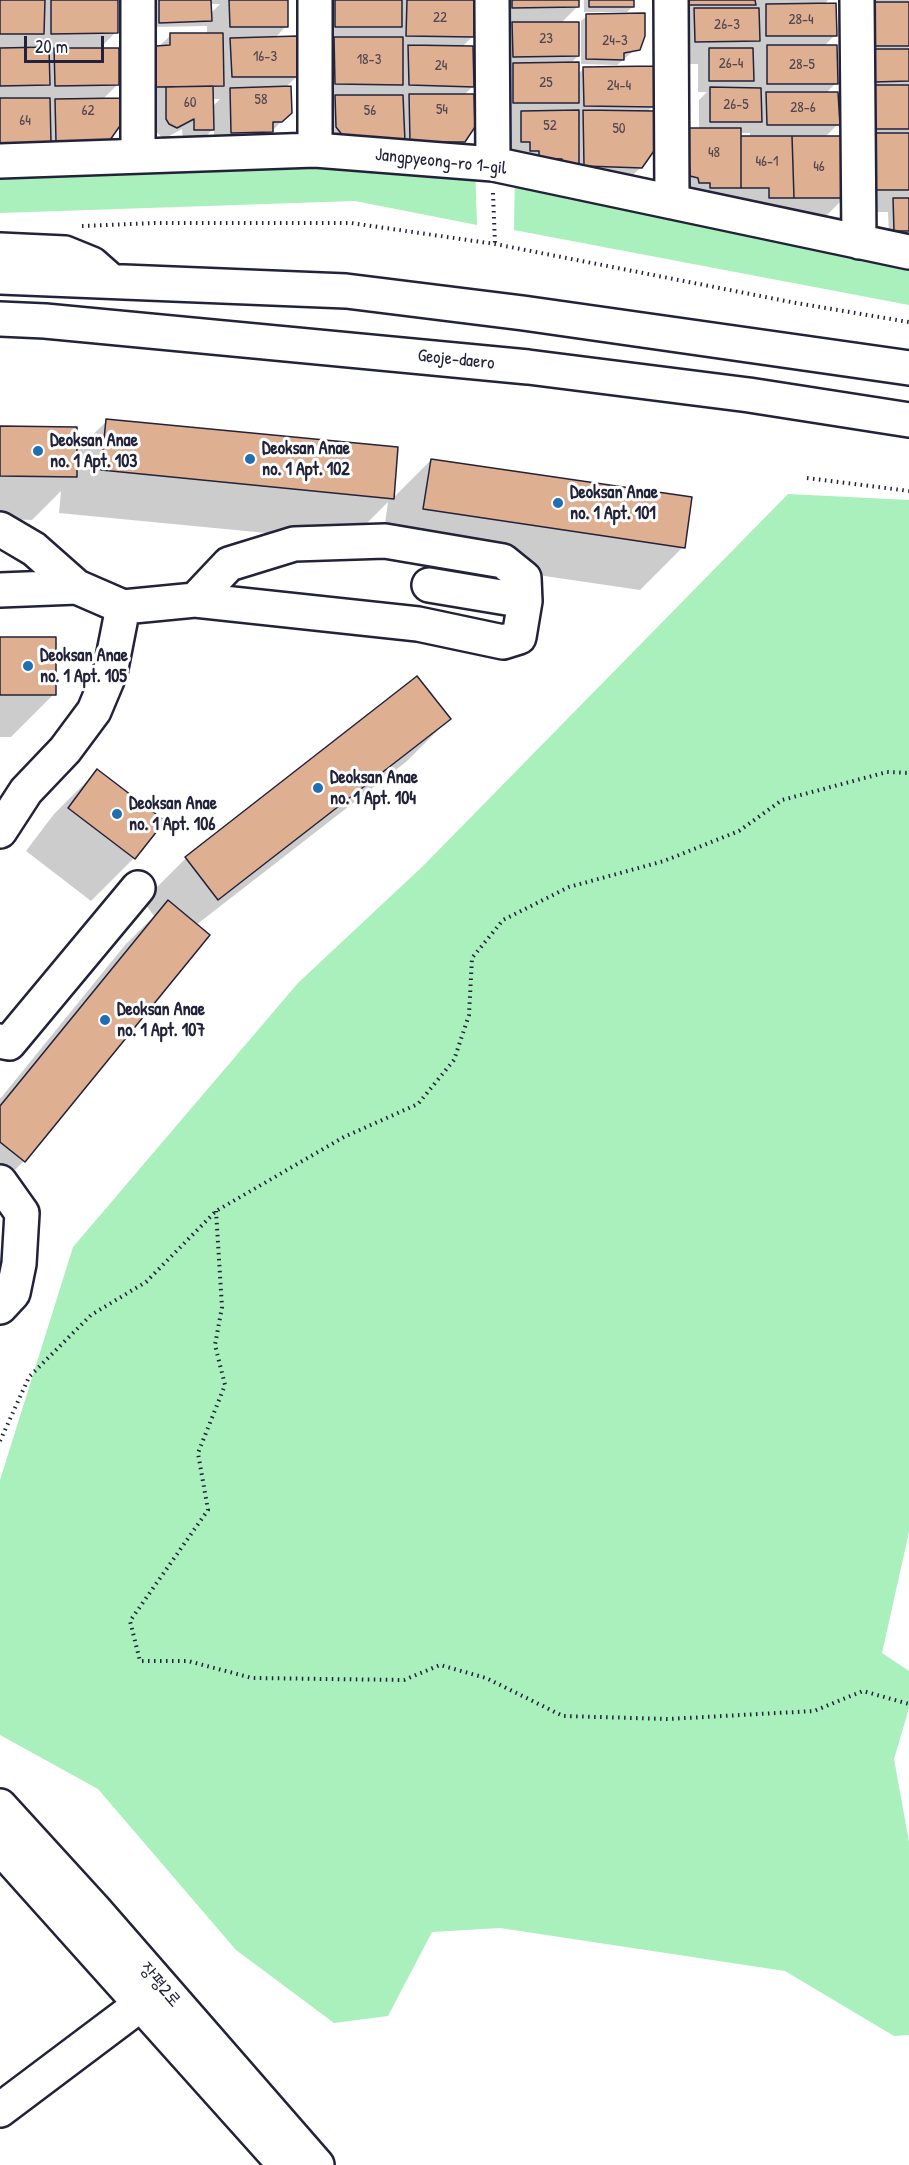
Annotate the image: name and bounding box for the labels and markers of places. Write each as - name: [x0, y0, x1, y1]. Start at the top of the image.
- place label: Deoksan Anae no. 1 Apt. 103: [50, 430, 138, 472]
- place label: Deoksan Anae no. 1 Apt. 102: [262, 438, 350, 480]
- marker: Deoksan Anae no. 1 Apt. 103: [31, 444, 45, 458]
- marker: Deoksan Anae no. 1 Apt. 102: [243, 452, 257, 466]
- place label: Deoksan Anae no. 1 Apt. 101: [570, 482, 658, 524]
- marker: Deoksan Anae no. 1 Apt. 101: [551, 496, 565, 510]
- place label: Deoksan Anae no. 1 Apt. 105: [40, 645, 128, 688]
- marker: Deoksan Anae no. 1 Apt. 105: [21, 659, 35, 673]
- place label: Deoksan Anae no. 1 Apt. 104: [330, 767, 418, 810]
- marker: Deoksan Anae no. 1 Apt. 104: [311, 781, 325, 795]
- place label: Deoksan Anae no. 1 Apt. 106: [129, 793, 217, 836]
- marker: Deoksan Anae no. 1 Apt. 106: [110, 807, 124, 821]
- place label: Deoksan Anae no. 1 Apt. 107: [117, 999, 205, 1042]
- marker: Deoksan Anae no. 1 Apt. 107: [98, 1013, 112, 1027]

